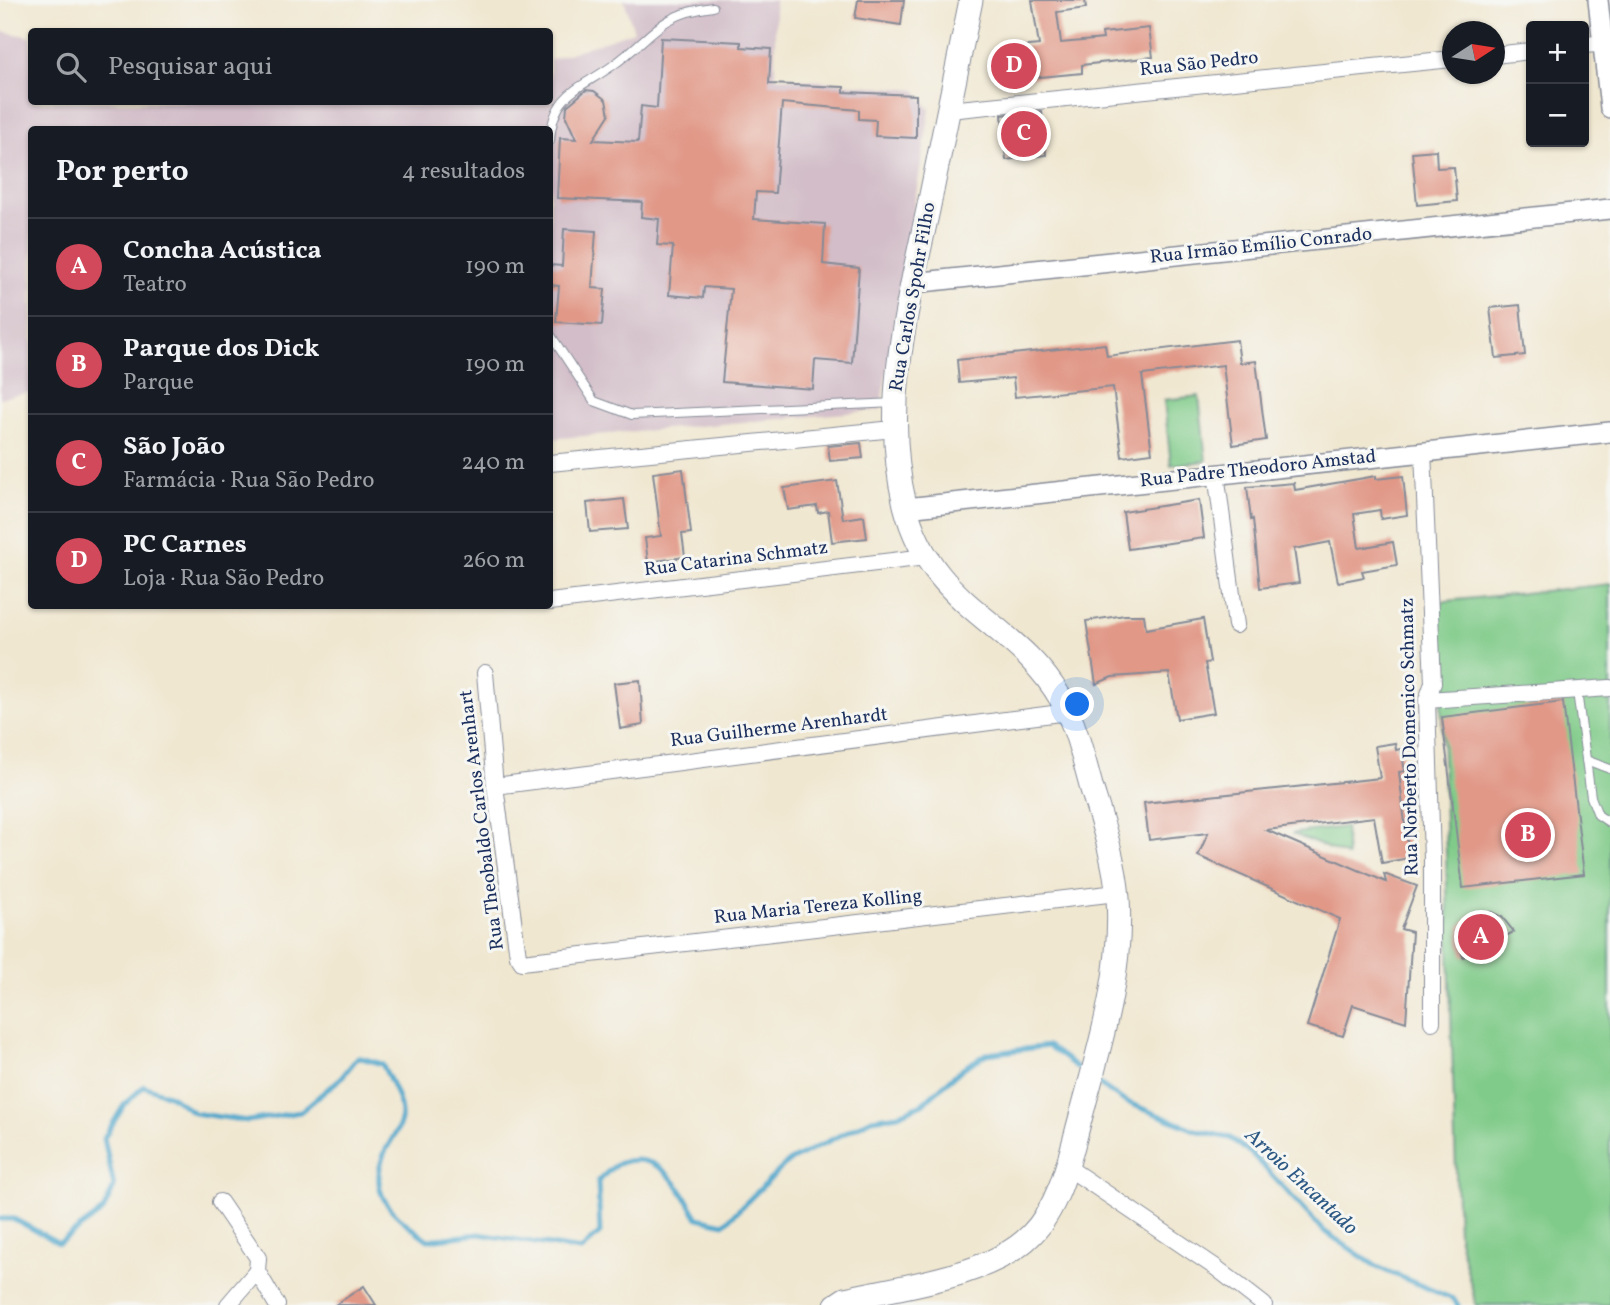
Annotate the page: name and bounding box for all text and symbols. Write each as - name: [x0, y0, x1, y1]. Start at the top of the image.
- north arrow: [1442, 21, 1505, 84]
- map controls: [1526, 21, 1589, 147]
- button: +: [1526, 21, 1589, 84]
- search box: [28, 28, 553, 105]
- pin: D: [991, 40, 1037, 92]
- street label: Rua São Pedro: [1138, 45, 1260, 83]
- icon: search: [52, 48, 90, 86]
- text: Pesquisar aqui: [108, 49, 273, 85]
- button: −: [1526, 84, 1589, 147]
- pin: C: [1001, 108, 1047, 160]
- text: Por perto: [56, 151, 189, 193]
- text: 4 resultados: [402, 156, 525, 188]
- street label: Rua Carlos Spohr Filho: [884, 200, 942, 394]
- street label: Rua Irmão Emílio Conrado: [1149, 221, 1373, 271]
- text: Concha Acústica: [123, 233, 322, 269]
- text: A: [71, 251, 87, 283]
- text: 190 m: [465, 251, 525, 283]
- text: Teatro: [123, 269, 187, 301]
- text: Parque dos Dick: [123, 331, 319, 367]
- text: B: [71, 349, 87, 381]
- text: 190 m: [465, 349, 525, 381]
- text: Parque: [123, 367, 194, 399]
- text: São João: [123, 429, 225, 465]
- street label: Rua Padre Theodoro Amstad: [1139, 444, 1377, 494]
- text: C: [72, 447, 86, 479]
- text: 240 m: [461, 447, 525, 479]
- text: Farmácia · Rua São Pedro: [123, 465, 374, 497]
- text: PC Carnes: [123, 527, 247, 563]
- street label: Rua Catarina Schmatz: [643, 535, 829, 583]
- text: D: [71, 545, 87, 577]
- text: 260 m: [462, 545, 525, 577]
- text: Loja · Rua São Pedro: [123, 563, 324, 595]
- street label: Rua Norberto Domenico Schmatz: [1395, 598, 1425, 876]
- your location: [1060, 687, 1094, 721]
- street label: Rua Theobaldo Carlos Arenhart: [453, 688, 511, 952]
- street label: Rua Guilherme Arenhardt: [669, 702, 889, 754]
- pin: B: [1505, 809, 1551, 861]
- street label: Rua Maria Tereza Kolling: [713, 883, 923, 931]
- pin: A: [1458, 911, 1504, 963]
- water label: Arroio Encantado: [1237, 1121, 1364, 1242]

